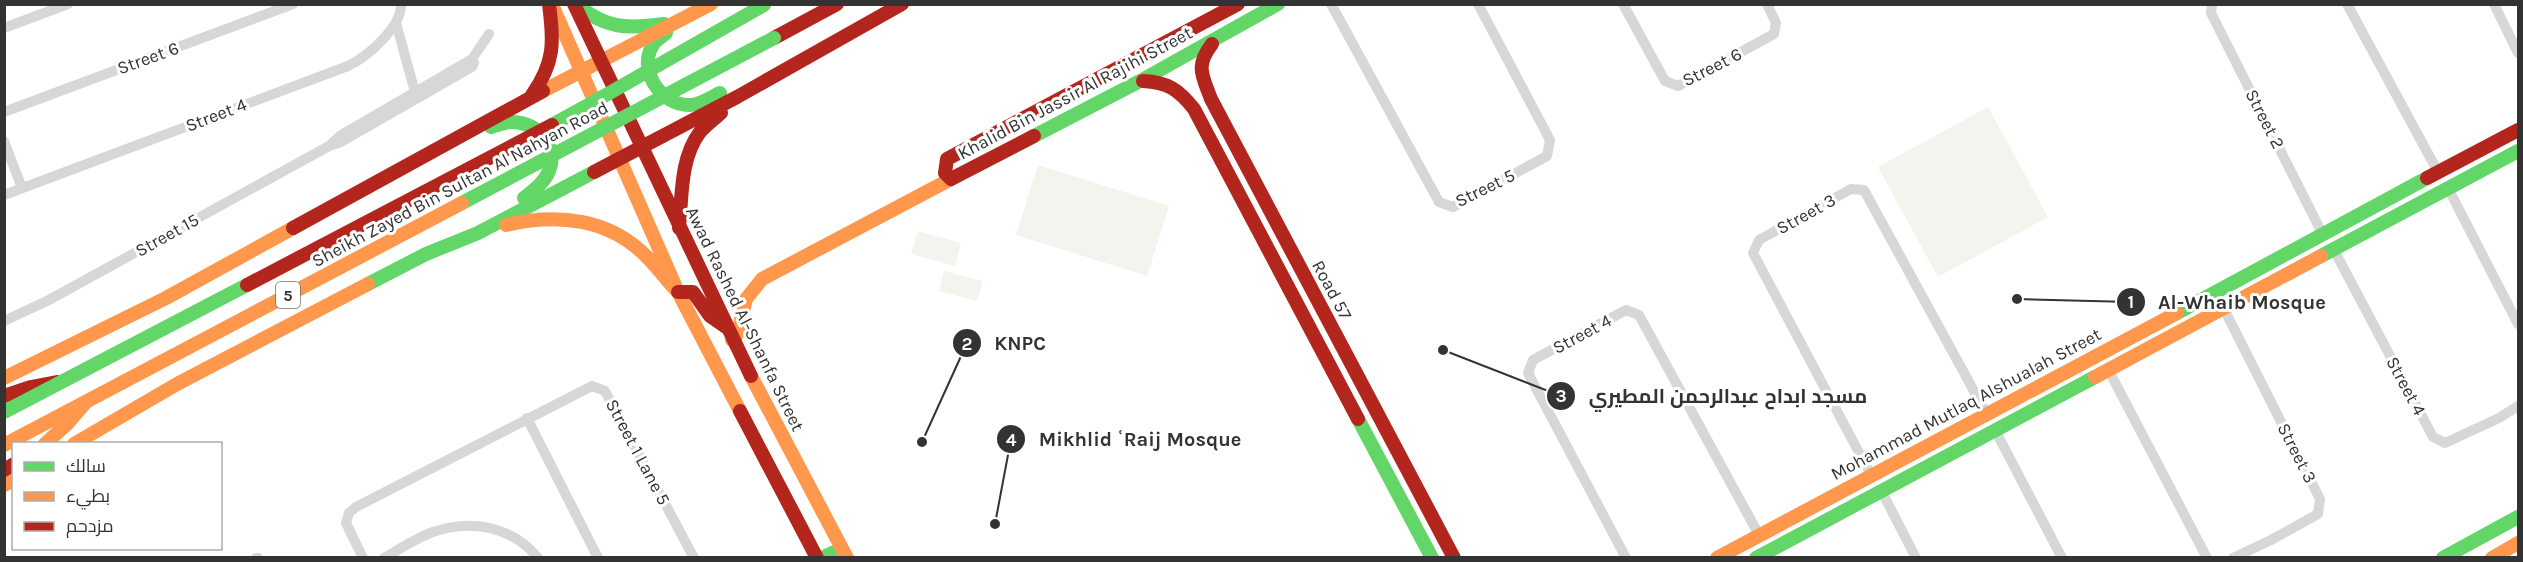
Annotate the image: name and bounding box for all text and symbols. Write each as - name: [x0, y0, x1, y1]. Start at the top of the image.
- street label: Khalid Bin Jassir Al Rajihi Street: [954, 22, 1196, 164]
- street label: Street 6: [114, 37, 182, 79]
- street label: Street 6: [1678, 43, 1746, 91]
- street label: Street 2: [2241, 85, 2289, 153]
- street label: Street 4: [182, 93, 250, 137]
- street label: Sheikh Zayed Bin Sultan Al Nahyan Road: [308, 96, 612, 272]
- street label: Street 5: [1451, 164, 1519, 212]
- street label: Street 3: [1773, 189, 1839, 239]
- street label: Awad Rashed Al-Shanfa Street: [681, 203, 809, 435]
- street label: Street 15: [131, 208, 203, 262]
- street label: Road 57: [1307, 256, 1357, 324]
- road number: 5: [276, 282, 300, 308]
- callout: Al-Whaib Mosque: [2116, 283, 2338, 321]
- text: 1: [2128, 291, 2134, 313]
- text: Al-Whaib Mosque: [2158, 291, 2326, 314]
- street label: Street 4: [1549, 309, 1615, 359]
- street label: Mohammad Mutlaq Alshualah Street: [1827, 323, 2105, 485]
- callout: KNPC: [952, 324, 1058, 362]
- text: KNPC: [994, 332, 1046, 355]
- text: 2: [962, 333, 972, 355]
- street label: Street 4: [2381, 353, 2431, 419]
- callout: مسجد ابداح عبدالرحمن المطيري: [1546, 377, 1879, 415]
- text: 3: [1555, 385, 1567, 407]
- text: مسجد ابداح عبدالرحمن المطيري: [1589, 385, 1867, 412]
- street label: Street 1 Lane 5: [601, 395, 675, 509]
- street label: Street 3: [2273, 419, 2321, 487]
- callout: Mikhlid ʿRaij Mosque: [996, 420, 1253, 458]
- text: Mikhlid ʿRaij Mosque: [1039, 428, 1241, 451]
- text: 4: [1006, 429, 1017, 451]
- legend: [12, 442, 222, 550]
- text: سالك: [66, 455, 106, 477]
- text: بطيء: [66, 485, 110, 510]
- text: مزدحم: [66, 515, 114, 538]

